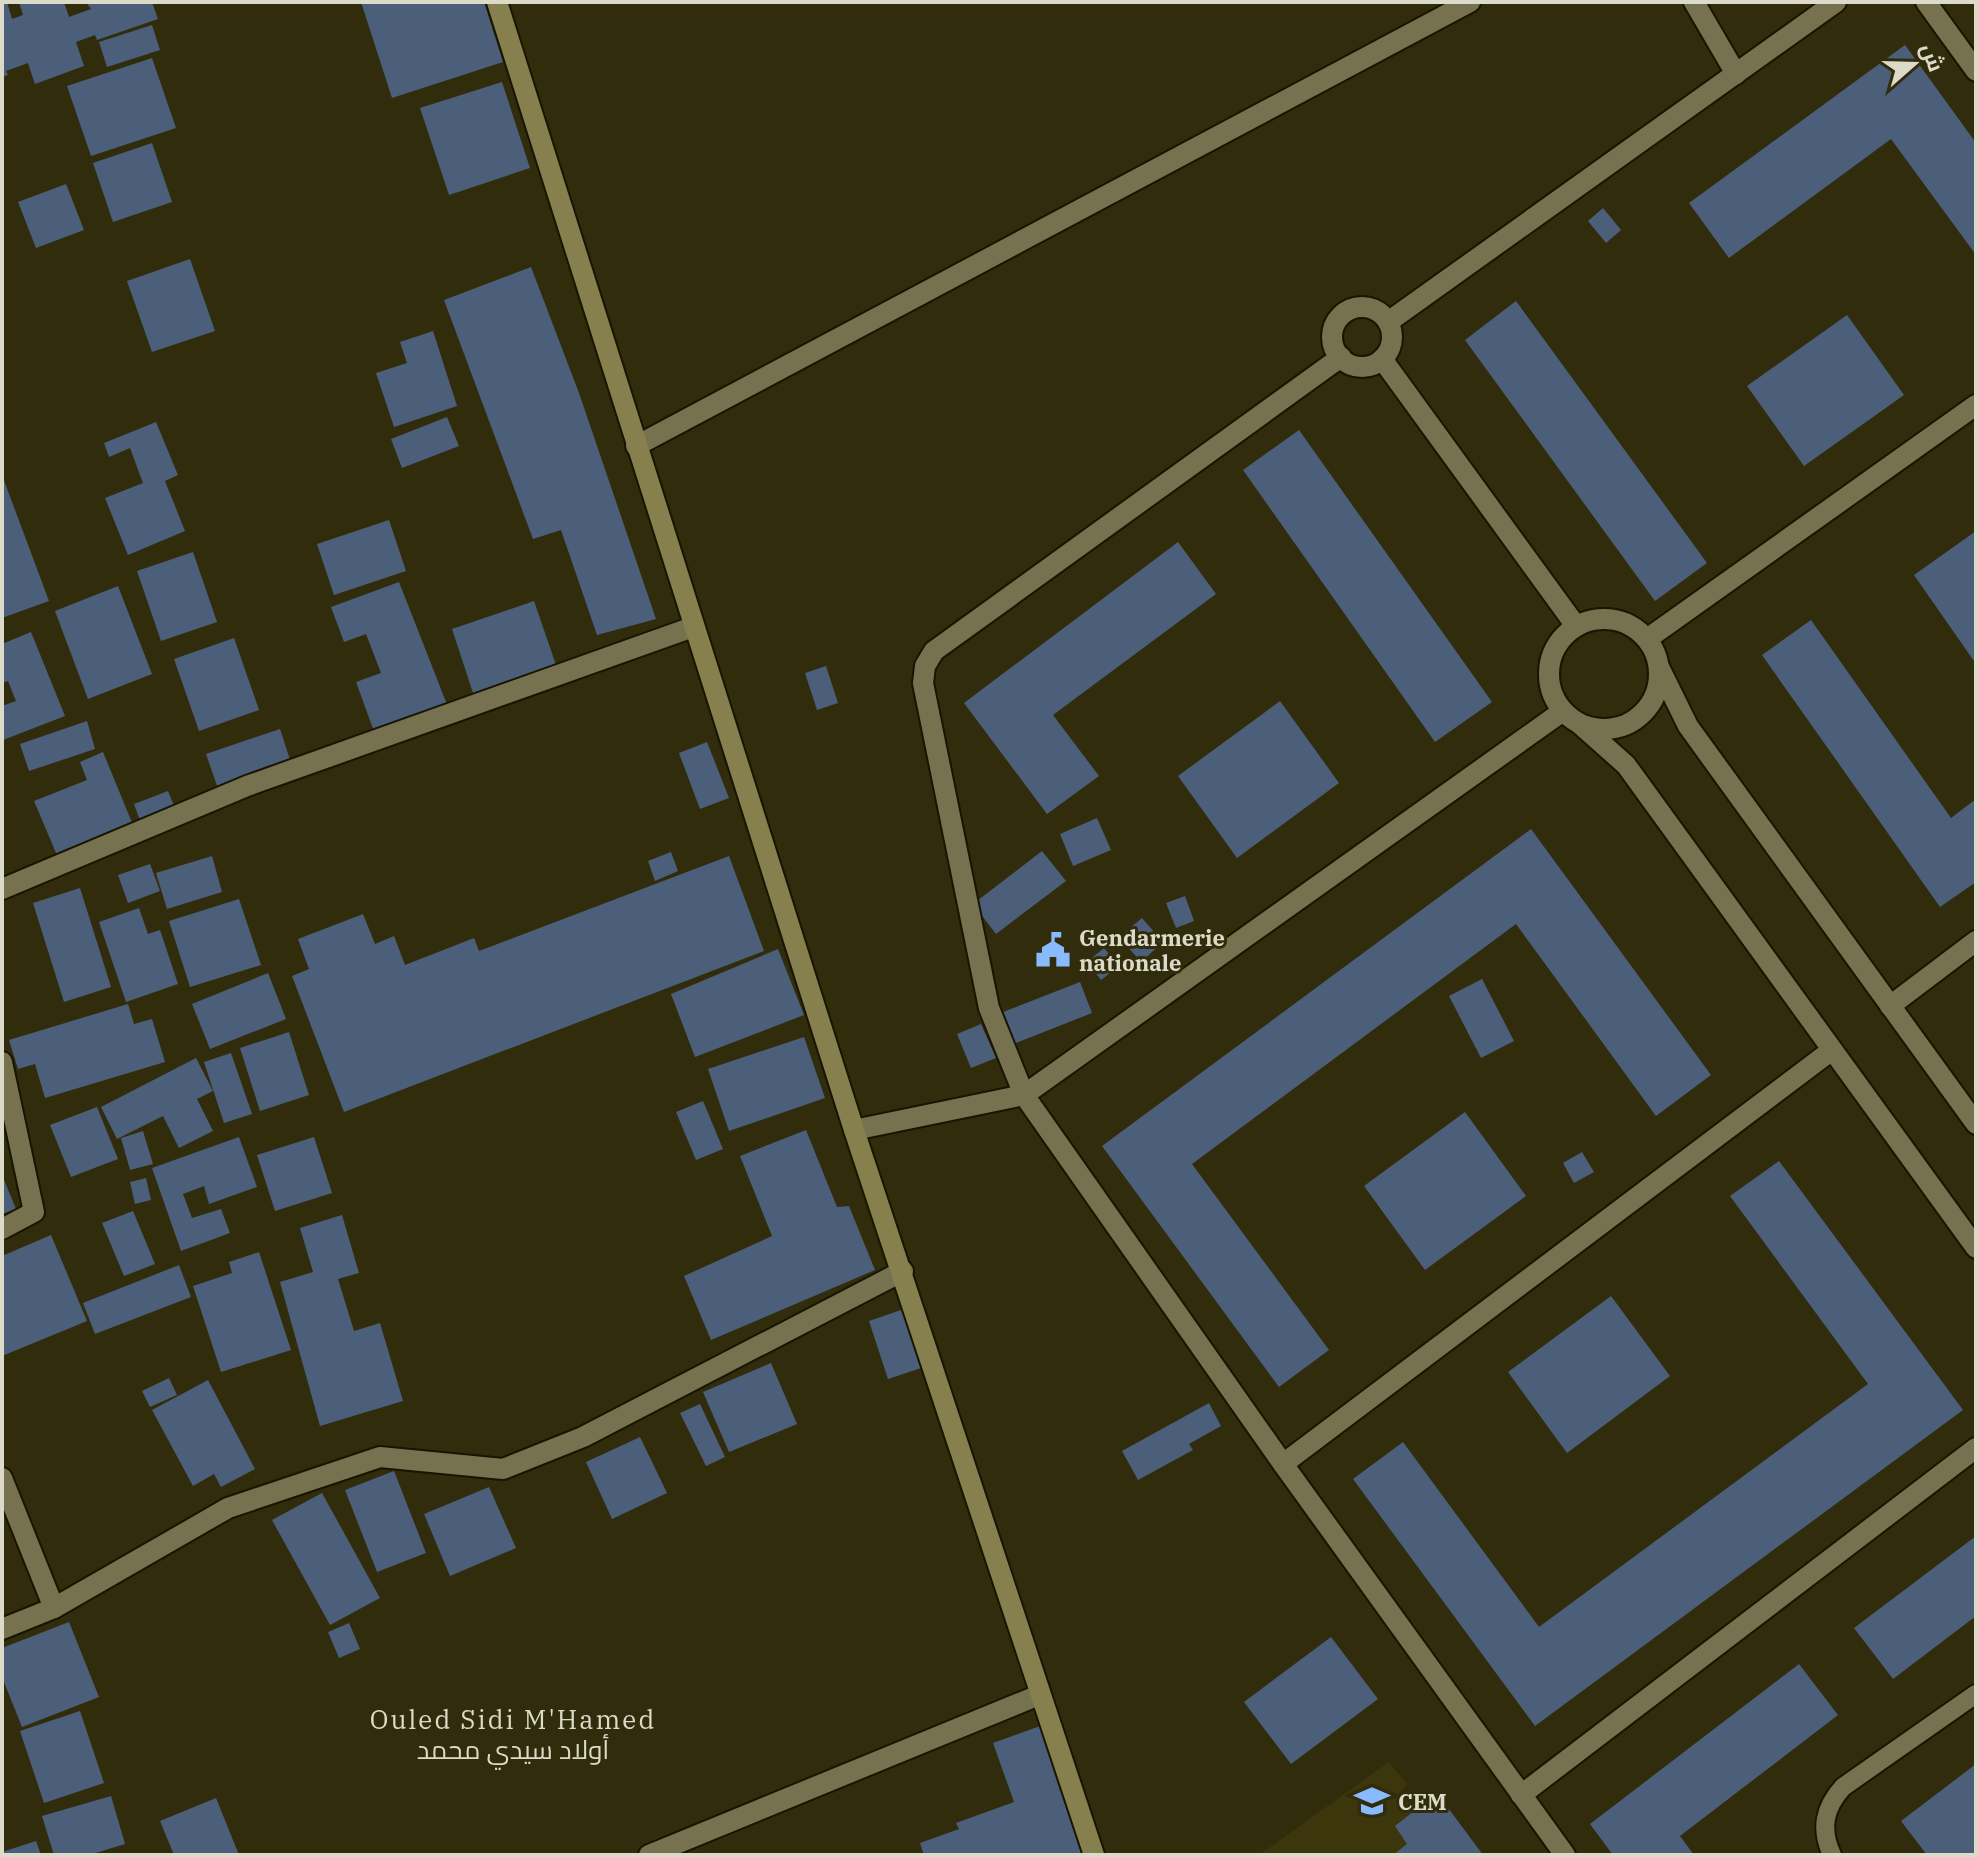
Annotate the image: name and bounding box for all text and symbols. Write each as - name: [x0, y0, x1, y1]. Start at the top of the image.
- north arrow: [1874, 24, 1954, 104]
- text: ش: [1915, 39, 1952, 75]
- place label: Gendarmerie nationale: [1079, 923, 1225, 977]
- public building icon: Gendarmerie nationale: [1034, 931, 1072, 969]
- district label: Ouled Sidi M'Hamed أولاد سيدي محمد: [370, 1702, 656, 1770]
- school or university icon: CEM: [1353, 1782, 1391, 1820]
- place label: CEM: [1398, 1787, 1447, 1816]

